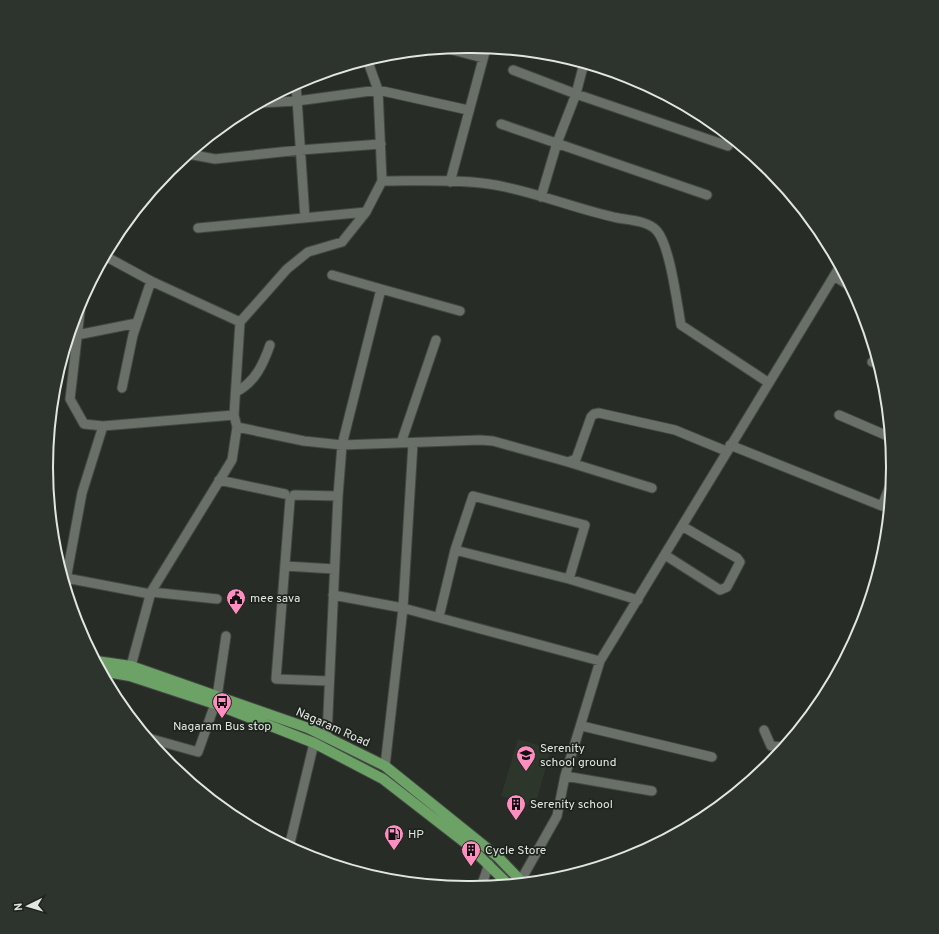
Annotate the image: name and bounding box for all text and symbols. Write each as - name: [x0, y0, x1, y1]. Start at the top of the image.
- public building icon: mee sava: [225, 587, 247, 615]
- place label: mee sava: [250, 591, 300, 607]
- bus stop icon: Nagaram Bus stop: [211, 691, 233, 719]
- street label: Nagaram Road: [293, 704, 372, 751]
- place label: Nagaram Bus stop: [173, 719, 271, 735]
- place label: Serenity school ground: [540, 741, 616, 771]
- school or university icon: Serenity school ground: [515, 744, 537, 772]
- building icon: Serenity school: [505, 793, 527, 821]
- place label: Serenity school: [530, 797, 613, 813]
- fuel station icon: HP: [383, 823, 405, 851]
- place label: HP: [408, 827, 424, 843]
- building icon: Cycle Store: [460, 839, 482, 867]
- place label: Cycle Store: [485, 843, 546, 859]
- north arrow: [8, 886, 48, 926]
- text: N: [12, 902, 26, 911]

